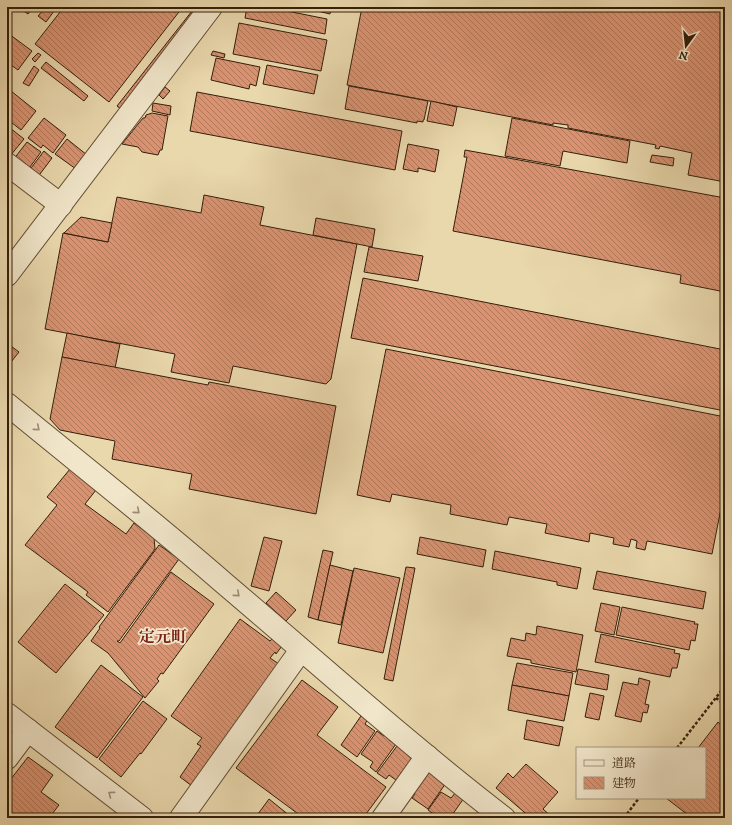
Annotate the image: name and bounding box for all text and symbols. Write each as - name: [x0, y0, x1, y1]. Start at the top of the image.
- north arrow: [666, 26, 706, 66]
- text: N: [677, 47, 690, 63]
- one-way arrow: [32, 424, 40, 431]
- one-way arrow: [133, 507, 140, 514]
- one-way arrow: [233, 590, 240, 597]
- district label: 定元町: [139, 627, 187, 647]
- legend: [576, 747, 706, 799]
- text: 道路: [612, 756, 636, 771]
- text: 建物: [612, 776, 636, 791]
- one-way arrow: [109, 792, 116, 799]

